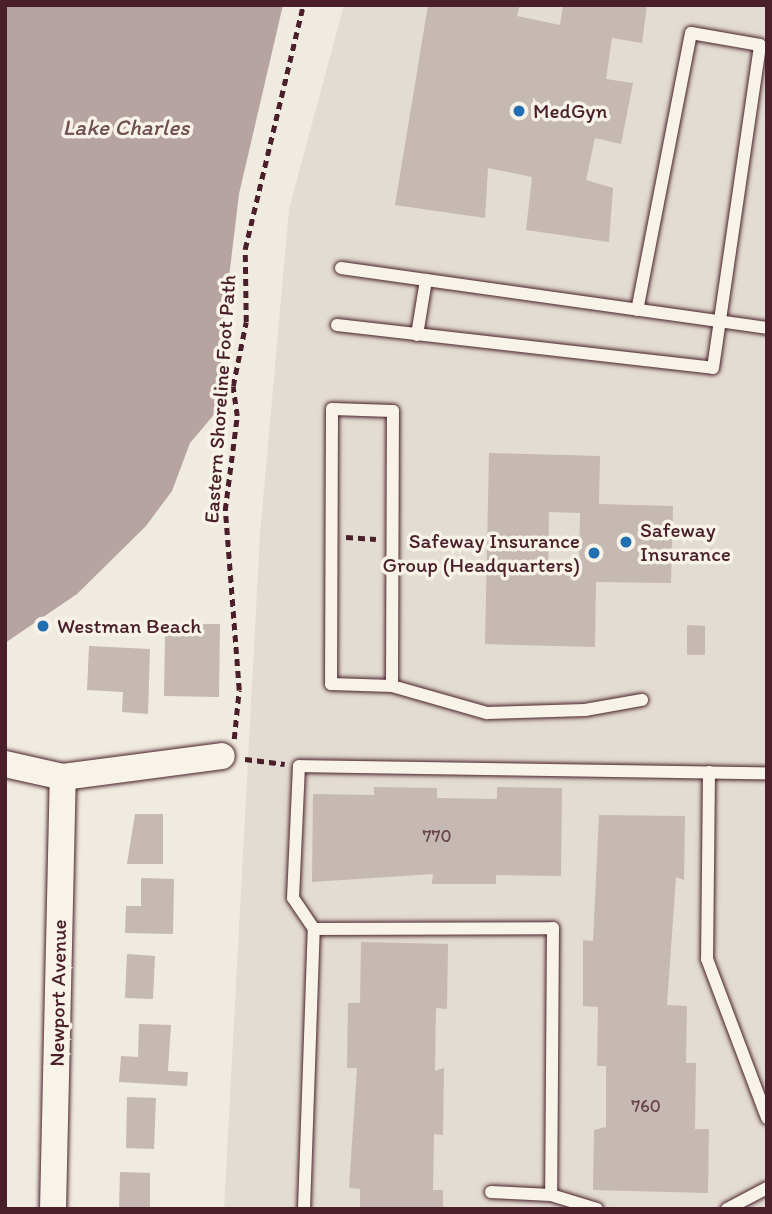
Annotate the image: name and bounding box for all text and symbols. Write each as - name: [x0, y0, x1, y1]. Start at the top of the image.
- place label: MedGyn: [533, 98, 607, 124]
- marker: MedGyn: [511, 103, 527, 119]
- water label: Lake Charles: [62, 113, 190, 141]
- street label: Eastern Shoreline Foot Path: [199, 274, 241, 524]
- place label: Safeway Insurance: [640, 517, 731, 567]
- place label: Safeway Insurance Group (Headquarters): [383, 528, 580, 578]
- marker: Safeway Insurance: [618, 534, 634, 550]
- marker: Safeway Insurance Group (Headquarters): [586, 545, 602, 561]
- place label: Westman Beach: [57, 613, 201, 639]
- marker: Westman Beach: [35, 618, 51, 634]
- house number: 770: [423, 825, 451, 847]
- street label: Newport Avenue: [44, 920, 72, 1066]
- house number: 760: [631, 1095, 661, 1117]

